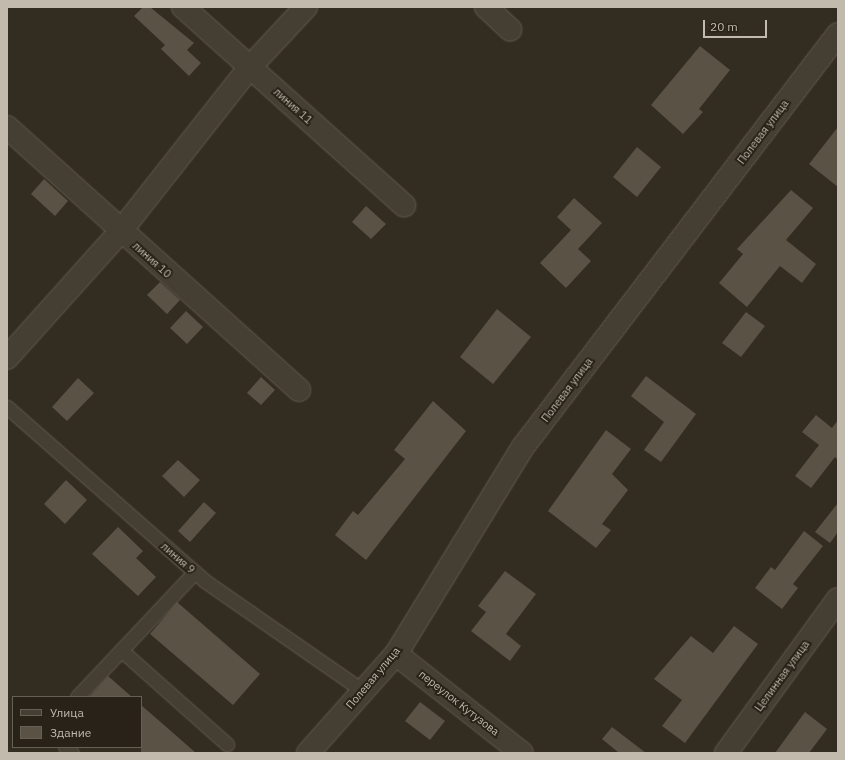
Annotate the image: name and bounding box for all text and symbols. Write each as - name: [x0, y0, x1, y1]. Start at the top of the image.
- scale bar: [705, 12, 769, 38]
- text: 20 m: [710, 19, 738, 34]
- street label: линия 11: [271, 85, 315, 127]
- street label: Полевая улица: [735, 97, 791, 167]
- street label: линия 10: [130, 239, 174, 281]
- street label: Полевая улица: [539, 355, 595, 425]
- street label: линия 9: [158, 540, 198, 576]
- street label: Целинная улица: [752, 638, 812, 714]
- street label: Полевая улица: [343, 644, 403, 712]
- street label: переулок Кутузова: [416, 668, 502, 738]
- legend: [12, 696, 142, 748]
- text: Улица: [50, 705, 84, 720]
- text: Здание: [50, 725, 91, 740]

